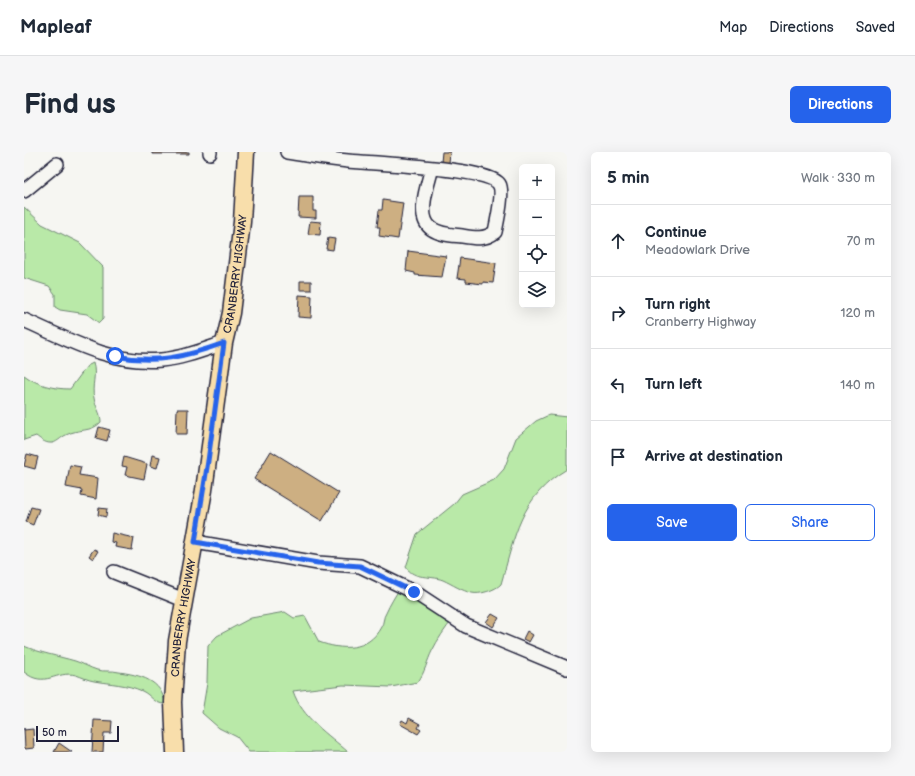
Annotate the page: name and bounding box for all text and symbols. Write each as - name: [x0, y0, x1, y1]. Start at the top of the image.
- text: Mapleaf: [20, 16, 92, 39]
- text: Map: [719, 19, 747, 36]
- text: Directions: [769, 19, 834, 36]
- text: Saved: [856, 19, 895, 36]
- button: Directions: [790, 86, 891, 123]
- text: Find us: [24, 88, 116, 121]
- map controls: [519, 164, 555, 308]
- button: +: [519, 164, 555, 200]
- text: 5 min: [607, 168, 650, 188]
- text: Walk · 330 m: [801, 170, 875, 186]
- button: −: [519, 200, 555, 236]
- street label: CRANBERRY HIGHWAY: [220, 214, 249, 335]
- text: Continue: [645, 223, 707, 242]
- icon: ahead: [607, 230, 629, 252]
- text: 70 m: [847, 233, 875, 249]
- button: locate: [519, 236, 555, 272]
- text: Meadowlark Drive: [645, 242, 750, 258]
- button: layers: [519, 272, 555, 308]
- text: Turn right: [645, 295, 710, 314]
- icon: right: [607, 302, 629, 324]
- text: 120 m: [840, 305, 875, 321]
- text: Cranberry Highway: [645, 314, 756, 330]
- route start: [106, 347, 124, 365]
- icon: left: [607, 374, 629, 396]
- text: Turn left: [645, 375, 702, 394]
- text: 140 m: [840, 377, 875, 393]
- icon: arrive: [607, 446, 629, 468]
- text: Arrive at destination: [645, 447, 783, 466]
- button: Save: [607, 504, 737, 541]
- button: Share: [745, 504, 875, 541]
- street label: CRANBERRY HIGHWAY: [168, 557, 198, 677]
- route end: [405, 583, 423, 601]
- scale bar: [36, 724, 119, 743]
- text: 50 m: [42, 726, 67, 739]

